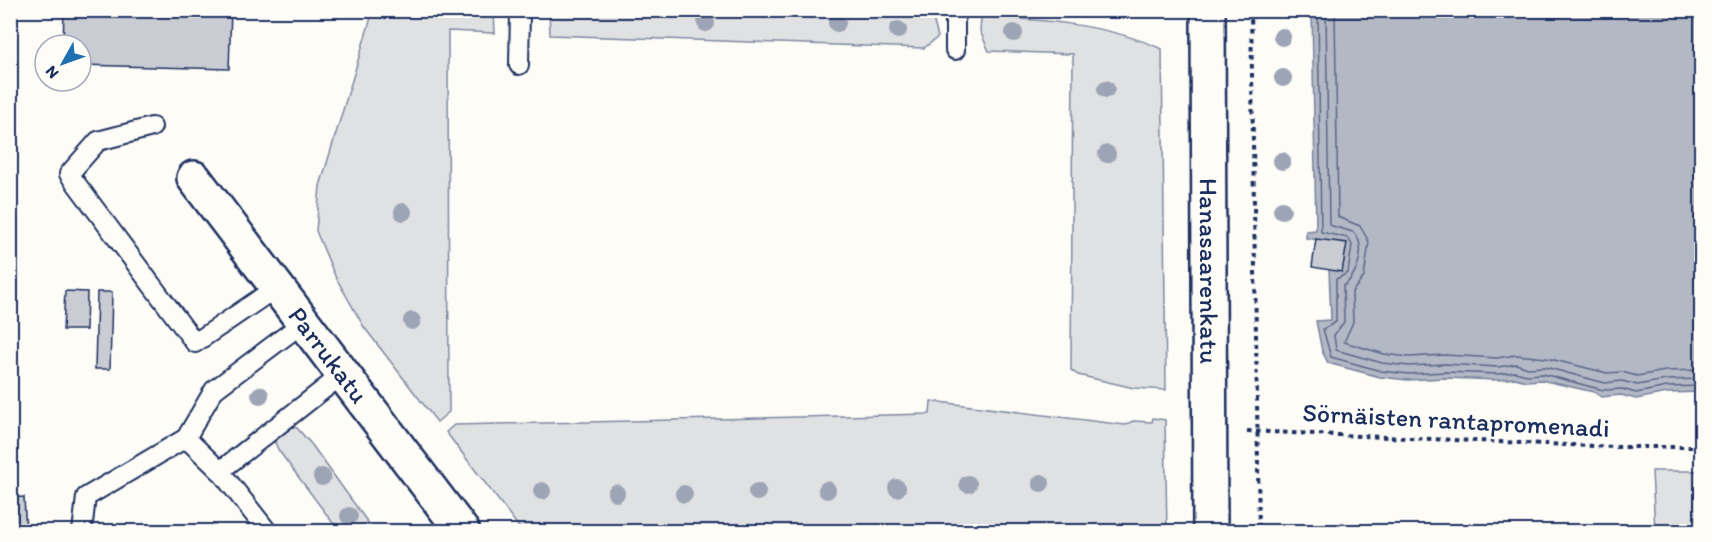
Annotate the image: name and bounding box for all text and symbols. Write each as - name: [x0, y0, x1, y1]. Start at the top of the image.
- north arrow: [33, 33, 93, 93]
- text: N: [41, 62, 63, 83]
- street label: Hanasaarenkatu: [1193, 178, 1225, 364]
- street label: Parrukatu: [281, 300, 375, 409]
- street label: Sörnäisten rantapromenadi: [1302, 396, 1610, 444]

